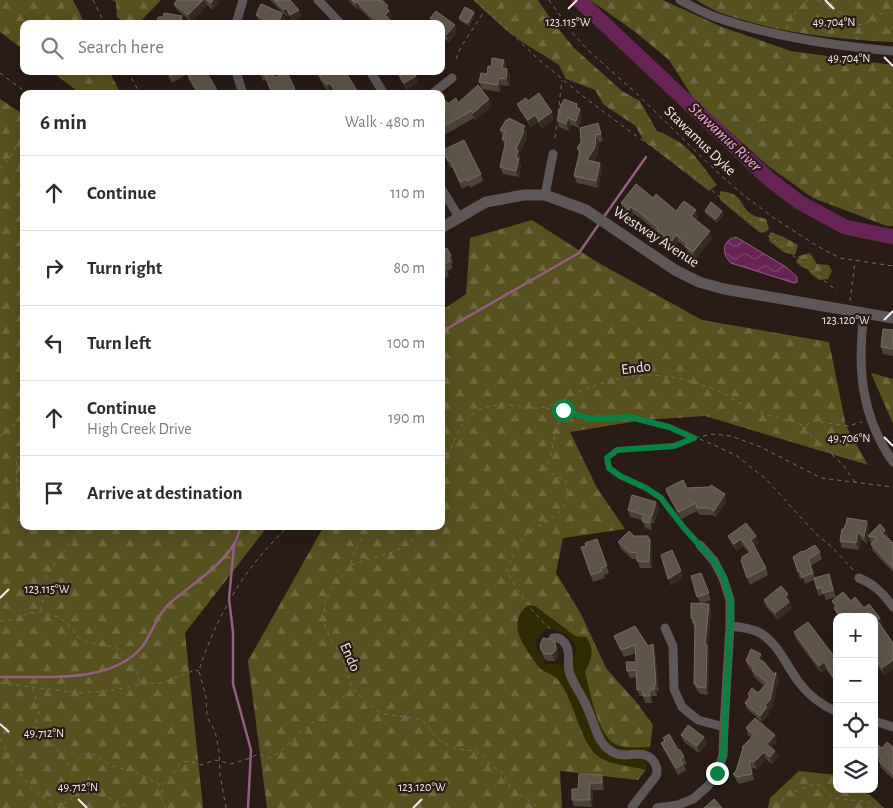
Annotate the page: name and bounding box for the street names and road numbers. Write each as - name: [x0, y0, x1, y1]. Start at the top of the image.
- street label: Stawamus Dyke: [662, 103, 739, 179]
- street label: Westway Avenue: [610, 204, 702, 270]
- street label: Endo: [620, 359, 652, 377]
- street label: Endo: [337, 640, 363, 674]

